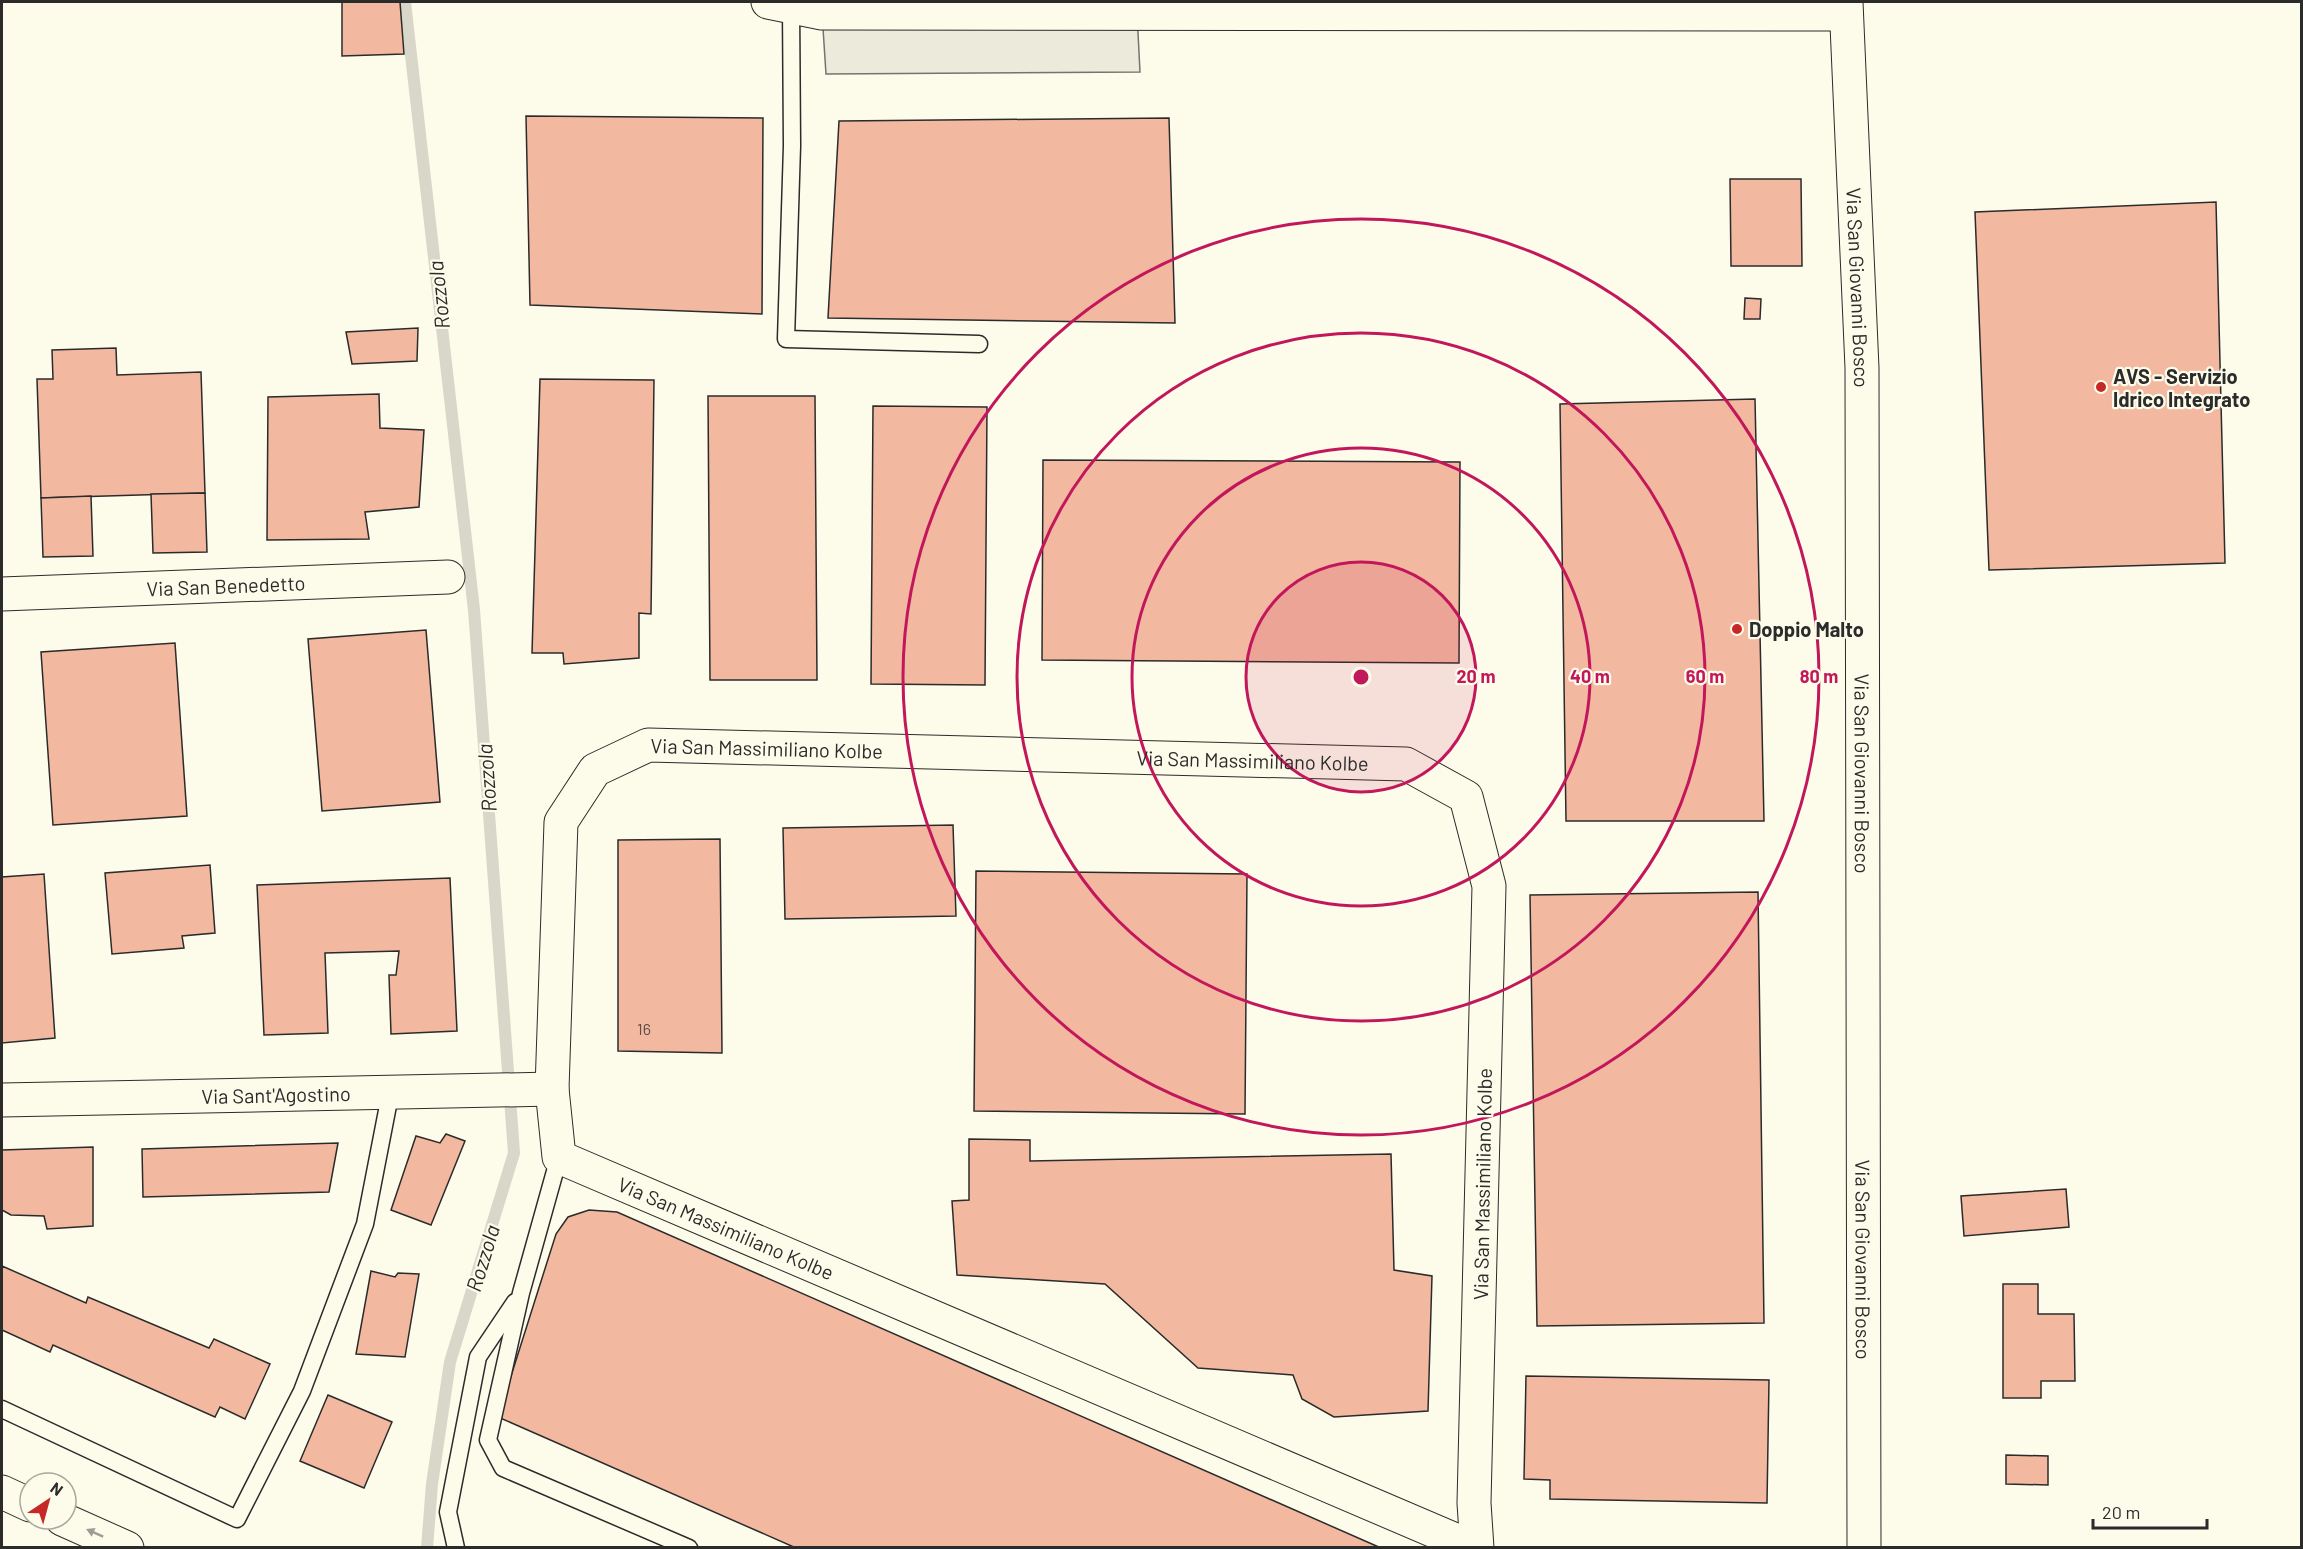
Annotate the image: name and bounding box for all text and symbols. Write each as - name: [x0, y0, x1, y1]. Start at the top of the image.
- street label: Via San Giovanni Bosco: [1842, 187, 1874, 388]
- water label: Rozzola: [422, 260, 454, 330]
- place label: AVS - Servizio Idrico Integrato: [2113, 364, 2250, 411]
- marker: AVS - Servizio Idrico Integrato: [2094, 380, 2108, 394]
- street label: Via San Benedetto: [146, 570, 306, 600]
- place label: Doppio Malto: [1749, 617, 1864, 641]
- marker: Doppio Malto: [1730, 622, 1744, 636]
- text: 20 m: [1457, 665, 1495, 687]
- text: 40 m: [1570, 665, 1610, 687]
- text: 60 m: [1686, 665, 1724, 687]
- text: 80 m: [1800, 665, 1838, 687]
- centre of rings: [1351, 667, 1371, 687]
- street label: Via San Giovanni Bosco: [1851, 674, 1875, 874]
- street label: Via San Massimiliano Kolbe: [650, 733, 883, 763]
- water label: Rozzola: [471, 743, 501, 813]
- street label: Via San Massimiliano Kolbe: [1136, 745, 1369, 775]
- house number: 16: [637, 1019, 651, 1038]
- street label: Via San Massimiliano Kolbe: [1468, 1068, 1496, 1300]
- street label: Via Sant'Agostino: [201, 1081, 351, 1108]
- street label: Via San Giovanni Bosco: [1851, 1160, 1876, 1360]
- street label: Via San Massimiliano Kolbe: [614, 1172, 838, 1284]
- water label: Rozzola: [460, 1222, 504, 1294]
- north arrow: [18, 1471, 78, 1531]
- text: N: [47, 1478, 67, 1499]
- scale bar: [2093, 1492, 2207, 1530]
- text: 20 m: [2102, 1501, 2140, 1523]
- one-way arrow: [85, 1528, 103, 1538]

